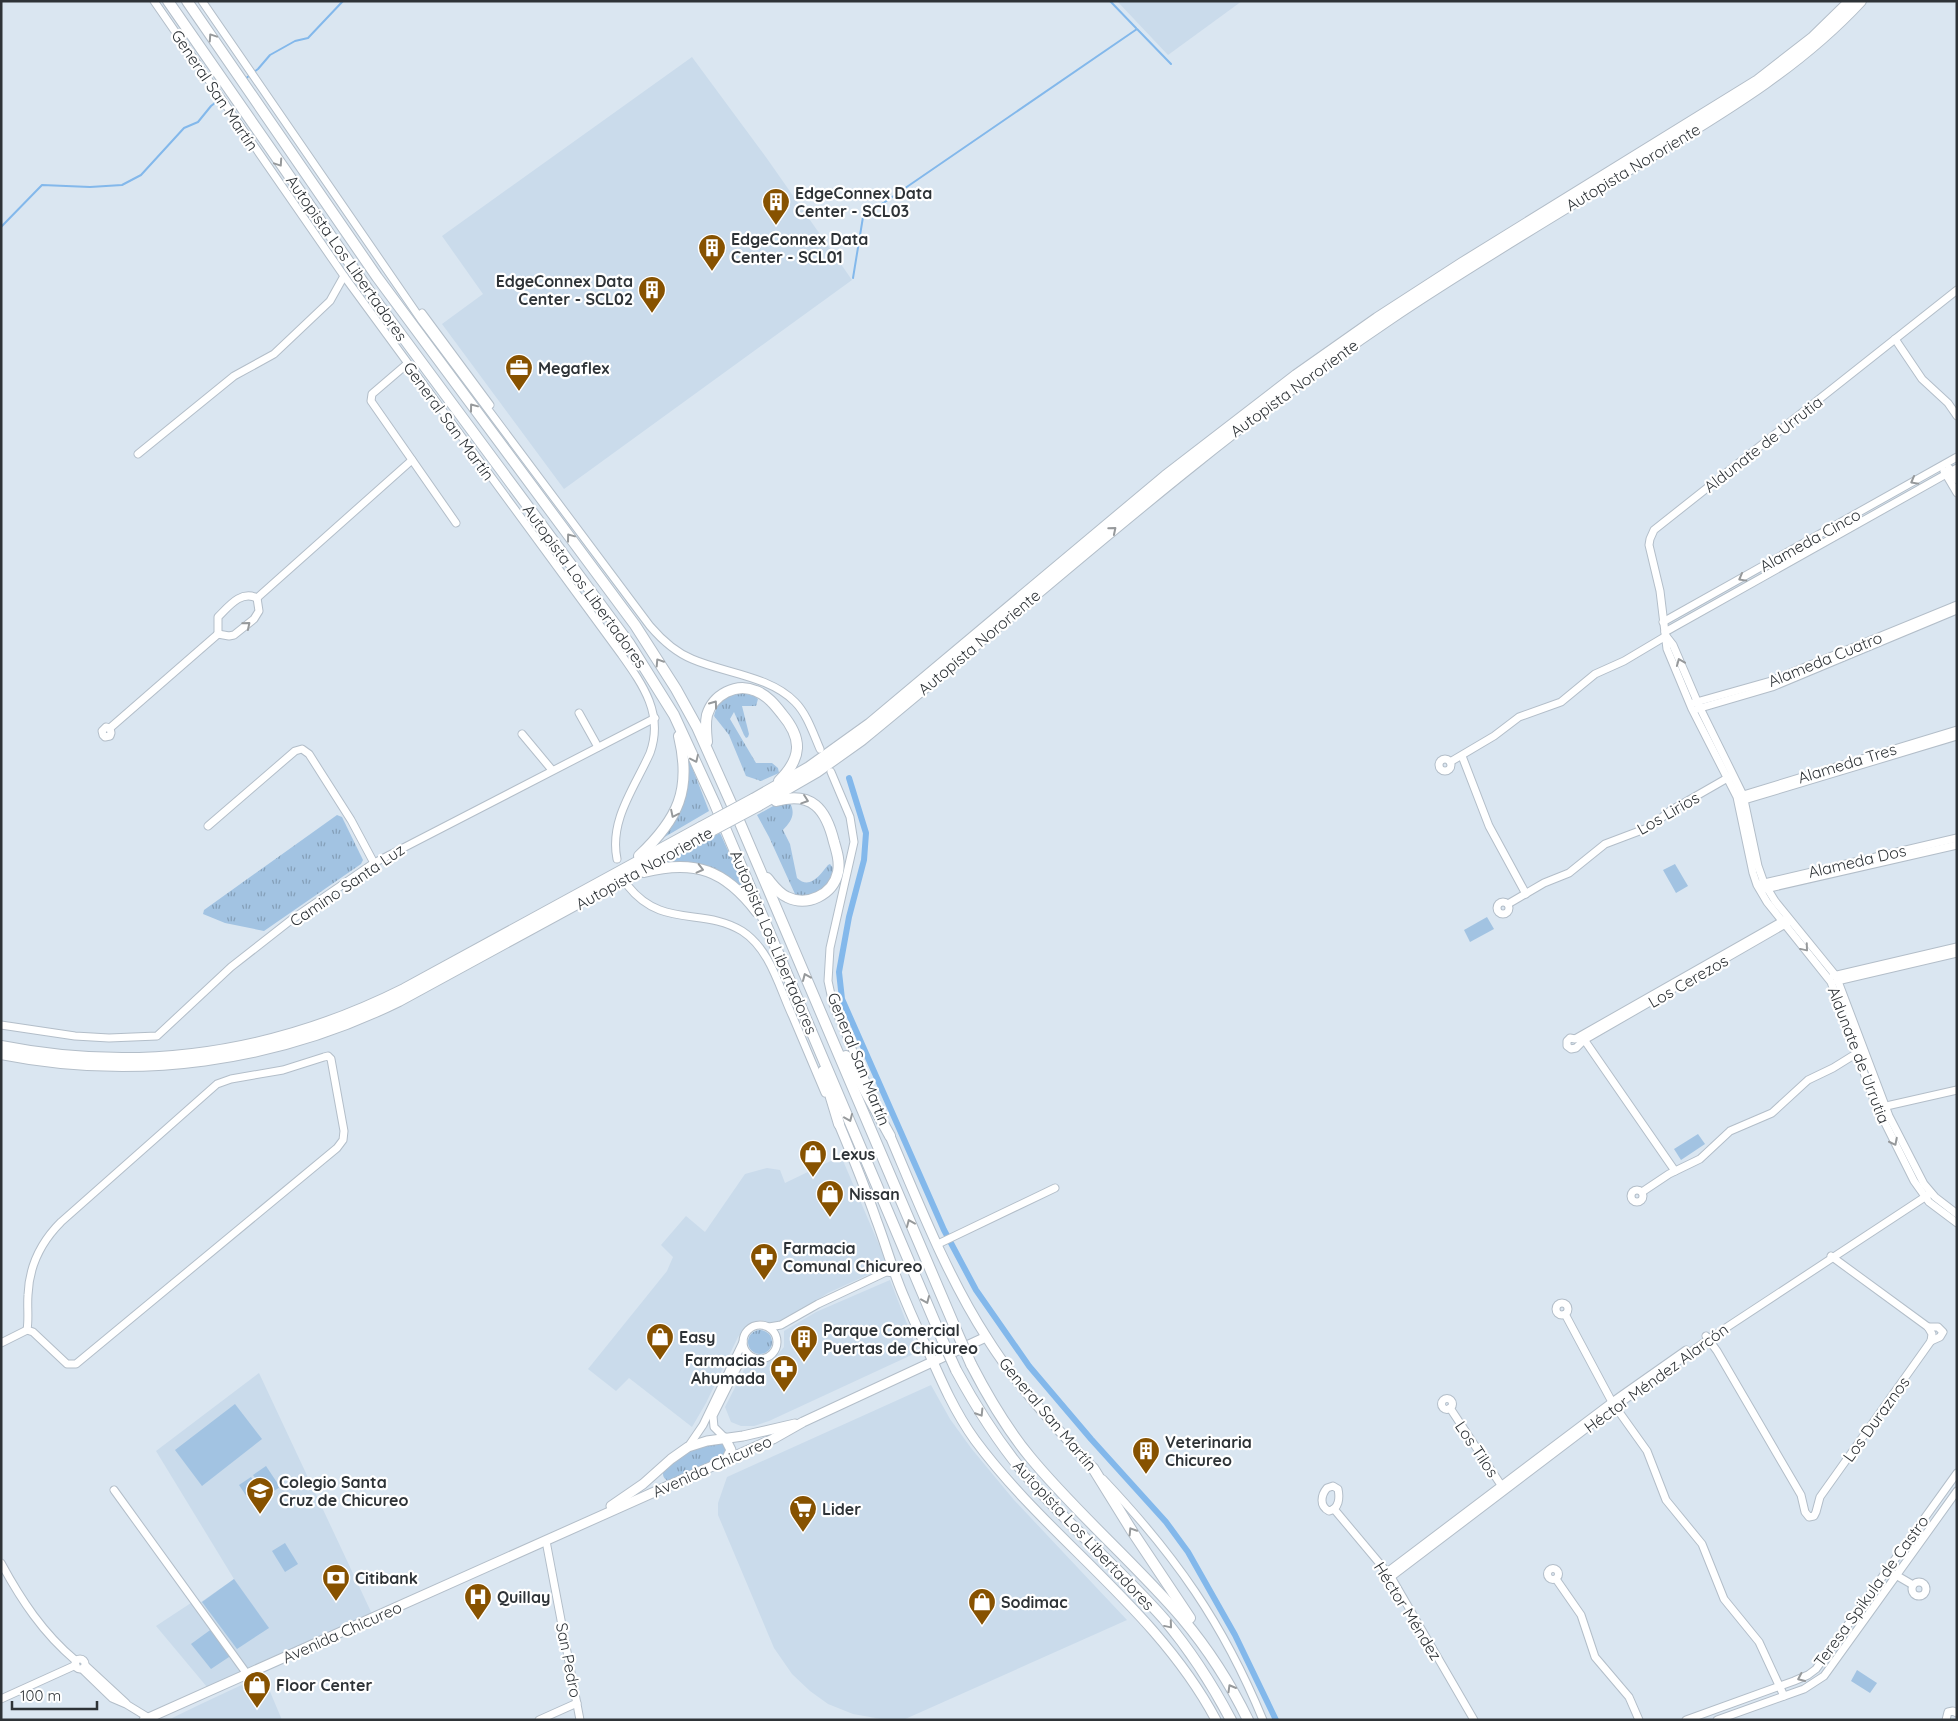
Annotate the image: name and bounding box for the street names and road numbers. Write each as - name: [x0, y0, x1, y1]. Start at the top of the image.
- street label: General San Martín: [167, 26, 263, 154]
- street label: Autopista Nororiente: [1562, 119, 1704, 215]
- street label: Autopista Los Libertadores: [282, 171, 412, 345]
- street label: Autopista Nororiente: [1226, 335, 1362, 441]
- street label: General San Martín: [399, 358, 499, 484]
- street label: Aldunate de Urrutia: [1700, 391, 1826, 497]
- street label: Autopista Los Libertadores: [519, 500, 651, 672]
- street label: Alameda Cinco: [1756, 504, 1864, 576]
- street label: Autopista Nororiente: [914, 585, 1044, 699]
- street label: Alameda Cuatro: [1765, 627, 1885, 691]
- street label: Alameda Tres: [1795, 738, 1899, 788]
- street label: Los Lirios: [1633, 787, 1703, 839]
- street label: Autopista Nororiente: [572, 822, 716, 914]
- street label: Camino Santa Luz: [286, 839, 408, 931]
- street label: Alameda Dos: [1806, 840, 1908, 882]
- street label: Autopista Los Libertadores: [726, 847, 822, 1037]
- street label: Los Cerezos: [1644, 950, 1732, 1012]
- street label: Aldunate de Urrutia: [1824, 984, 1894, 1126]
- street label: General San Martín: [823, 990, 895, 1128]
- street label: Héctor Méndez Alarcón: [1580, 1319, 1732, 1437]
- street label: General San Martín: [995, 1353, 1101, 1475]
- street label: Los Duraznos: [1838, 1373, 1914, 1465]
- street label: Los Tilos: [1451, 1417, 1503, 1481]
- street label: Avenida Chicureo: [649, 1431, 775, 1501]
- street label: Autopista Los Libertadores: [1009, 1456, 1159, 1614]
- street label: Teresa Spikula de Castro: [1809, 1511, 1933, 1671]
- street label: Héctor Méndez: [1370, 1558, 1446, 1664]
- street label: Avenida Chicureo: [279, 1597, 405, 1667]
- street label: San Pedro: [552, 1621, 586, 1699]

